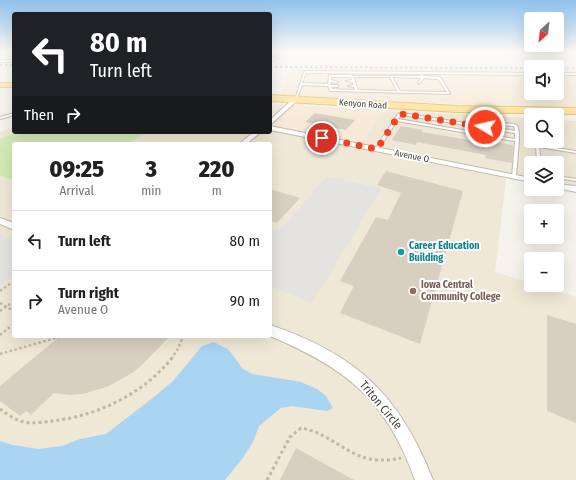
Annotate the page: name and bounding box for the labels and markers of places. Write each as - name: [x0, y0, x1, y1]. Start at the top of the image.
- pin: [305, 121, 339, 155]
- place label: Career Education Building: [409, 240, 479, 264]
- marker: Career Education Building: [396, 247, 406, 257]
- place label: Iowa Central Community College: [421, 279, 501, 303]
- marker: Iowa Central Community College: [408, 286, 418, 296]

